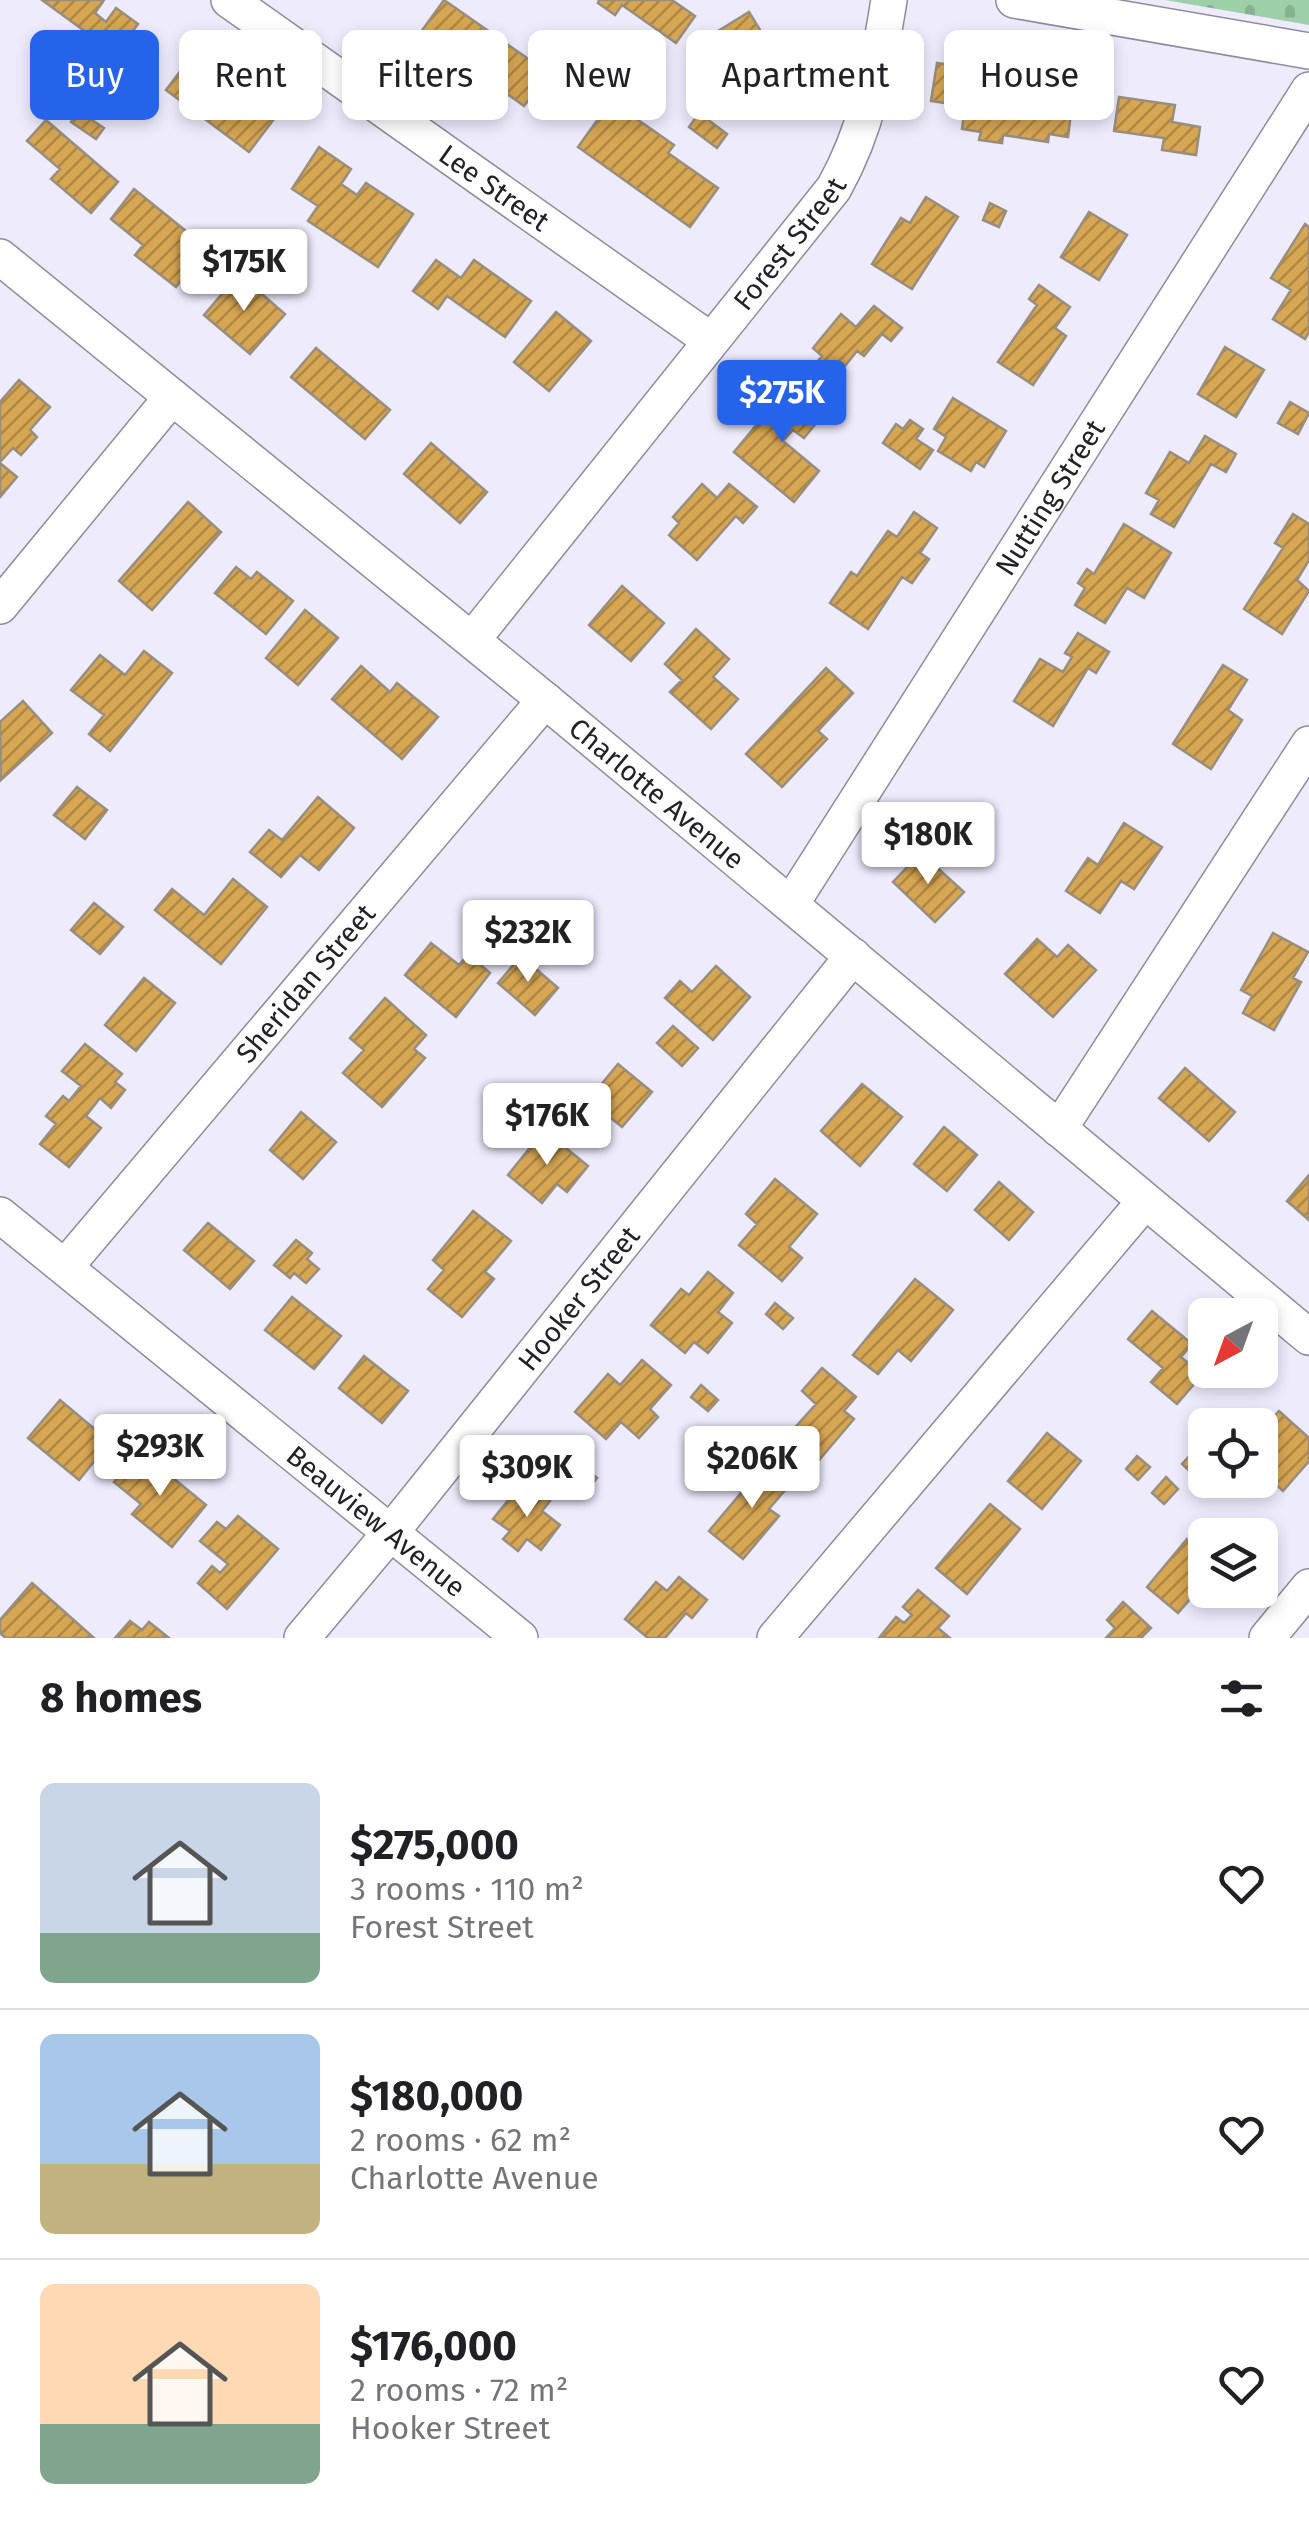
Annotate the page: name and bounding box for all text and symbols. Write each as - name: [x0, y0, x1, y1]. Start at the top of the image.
- chip: Buy: [30, 30, 159, 120]
- chip: Rent: [179, 30, 322, 120]
- chip: Filters: [342, 30, 508, 120]
- chip: New: [528, 30, 666, 120]
- chip: Apartment: [686, 30, 924, 120]
- chip: House: [944, 30, 1114, 120]
- street label: Lee Street: [433, 138, 556, 239]
- street label: Forest Street: [727, 171, 854, 317]
- pin: $175K: [174, 229, 314, 314]
- text: $175K: [202, 242, 286, 280]
- pin: $275K: [712, 360, 852, 445]
- text: $275K: [739, 373, 825, 411]
- street label: Nutting Street: [989, 413, 1112, 582]
- street label: Charlotte Avenue: [562, 711, 751, 876]
- pin: $180K: [858, 802, 998, 887]
- text: $180K: [884, 815, 972, 853]
- street label: Sheridan Street: [229, 897, 383, 1069]
- pin: $232K: [458, 900, 598, 985]
- text: $232K: [485, 913, 571, 951]
- pin: $176K: [477, 1083, 617, 1168]
- text: $176K: [505, 1096, 589, 1134]
- street label: Hooker Street: [511, 1219, 647, 1377]
- north arrow: [1188, 1298, 1278, 1388]
- map controls: [1188, 1298, 1278, 1608]
- button: locate: [1188, 1408, 1278, 1498]
- pin: $293K: [90, 1414, 230, 1499]
- pin: $206K: [682, 1426, 822, 1511]
- text: $293K: [116, 1427, 204, 1465]
- pin: $309K: [457, 1435, 597, 1520]
- street label: Beauview Avenue: [280, 1439, 472, 1604]
- text: $206K: [707, 1439, 797, 1477]
- text: $309K: [482, 1448, 572, 1486]
- button: layers: [1188, 1518, 1278, 1608]
- icon: filters: [1214, 1671, 1269, 1726]
- text: 8 homes: [40, 1673, 202, 1723]
- text: $275,000: [350, 1820, 519, 1870]
- icon: home: [120, 1823, 240, 1943]
- icon: heart: [1214, 1856, 1269, 1911]
- text: 3 rooms · 110 m²: [350, 1870, 584, 1908]
- text: Forest Street: [350, 1908, 534, 1946]
- text: $180,000: [350, 2071, 523, 2121]
- icon: home: [120, 2074, 240, 2194]
- icon: heart: [1214, 2107, 1269, 2162]
- text: 2 rooms · 62 m²: [350, 2121, 571, 2159]
- text: Charlotte Avenue: [350, 2159, 599, 2197]
- text: $176,000: [350, 2321, 517, 2371]
- icon: home: [120, 2324, 240, 2444]
- icon: heart: [1214, 2357, 1269, 2412]
- text: 2 rooms · 72 m²: [350, 2371, 568, 2409]
- text: Hooker Street: [350, 2409, 550, 2447]

